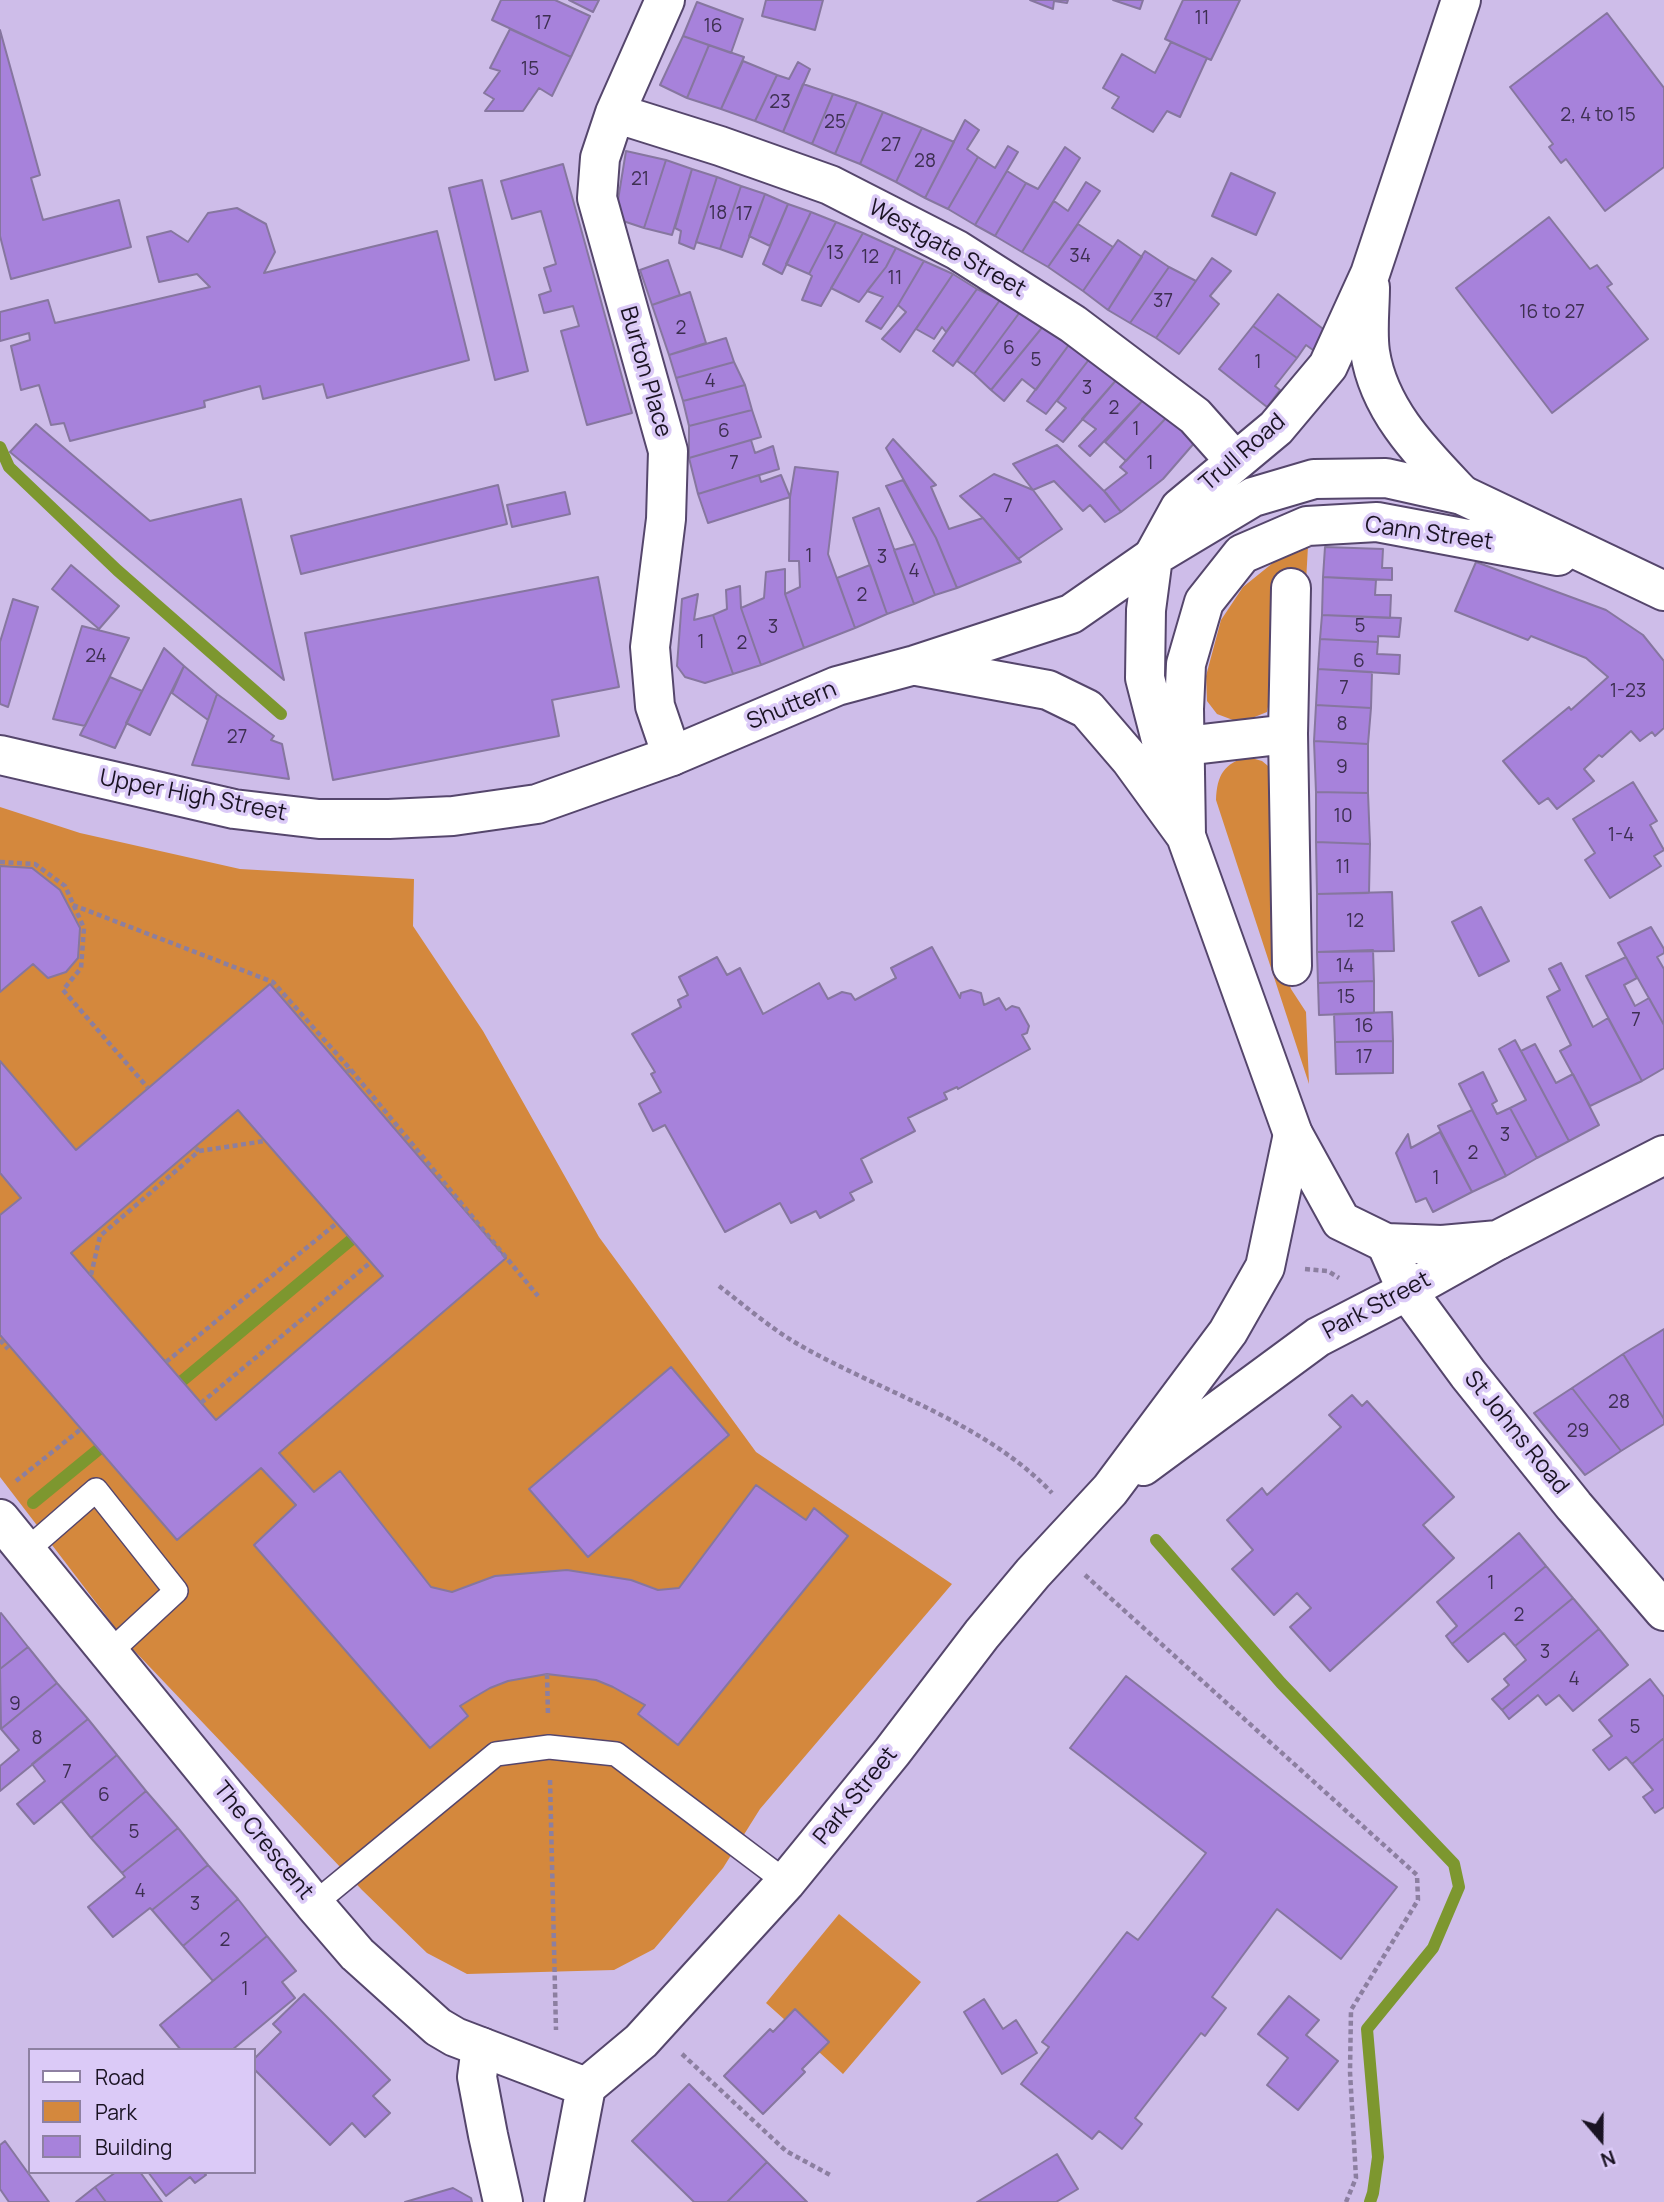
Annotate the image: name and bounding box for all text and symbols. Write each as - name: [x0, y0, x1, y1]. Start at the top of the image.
- house number: 11: [1195, 8, 1209, 30]
- house number: 17: [535, 13, 551, 35]
- house number: 16: [703, 16, 723, 38]
- house number: 15: [521, 59, 539, 81]
- house number: 23: [769, 92, 791, 114]
- house number: 2, 4 to 15: [1560, 105, 1636, 127]
- house number: 25: [824, 112, 846, 134]
- house number: 27: [881, 135, 901, 157]
- house number: 28: [914, 151, 936, 173]
- house number: 21: [631, 169, 649, 191]
- street label: Westgate Street: [864, 194, 1030, 304]
- house number: 18: [709, 203, 727, 225]
- house number: 17: [736, 204, 752, 226]
- house number: 13: [826, 243, 844, 265]
- house number: 34: [1069, 246, 1091, 268]
- house number: 12: [861, 247, 879, 269]
- house number: 11: [888, 268, 902, 290]
- house number: 37: [1153, 291, 1173, 313]
- house number: 16 to 27: [1519, 302, 1585, 324]
- street label: Burton Place: [613, 304, 677, 440]
- house number: 2: [676, 318, 686, 340]
- house number: 6: [1003, 338, 1015, 360]
- house number: 5: [1031, 350, 1041, 372]
- house number: 1: [1254, 352, 1262, 374]
- house number: 4: [704, 371, 716, 393]
- house number: 3: [1082, 378, 1092, 400]
- house number: 2: [1109, 398, 1119, 420]
- street label: Trull Road: [1195, 408, 1291, 498]
- house number: 1: [1132, 419, 1140, 441]
- house number: 6: [718, 421, 730, 443]
- house number: 7: [729, 453, 739, 475]
- house number: 1: [1146, 453, 1154, 475]
- house number: 7: [1003, 496, 1013, 518]
- street label: Cann Street: [1363, 511, 1495, 557]
- house number: 1: [805, 546, 813, 568]
- house number: 3: [877, 547, 887, 569]
- house number: 4: [908, 561, 920, 583]
- house number: 2: [857, 585, 867, 607]
- house number: 5: [1355, 616, 1365, 638]
- house number: 3: [768, 617, 778, 639]
- house number: 1: [697, 632, 705, 654]
- house number: 2: [737, 633, 747, 655]
- house number: 24: [85, 646, 107, 668]
- house number: 6: [1353, 651, 1365, 673]
- street label: Shuttern: [743, 676, 841, 736]
- house number: 7: [1339, 678, 1349, 700]
- house number: 1-23: [1610, 681, 1646, 703]
- house number: 8: [1336, 714, 1348, 736]
- house number: 27: [227, 727, 247, 749]
- house number: 9: [1336, 757, 1348, 779]
- street label: Upper High Street: [97, 764, 289, 828]
- house number: 10: [1334, 806, 1352, 828]
- house number: 1-4: [1608, 825, 1634, 847]
- house number: 11: [1336, 857, 1350, 879]
- house number: 12: [1346, 911, 1364, 933]
- house number: 14: [1336, 956, 1354, 978]
- house number: 15: [1337, 987, 1355, 1009]
- house number: 7: [1631, 1010, 1641, 1032]
- house number: 16: [1354, 1016, 1374, 1038]
- house number: 17: [1356, 1047, 1372, 1069]
- house number: 3: [1500, 1125, 1510, 1147]
- house number: 2: [1468, 1143, 1478, 1165]
- house number: 1: [1432, 1168, 1440, 1190]
- street label: Park Street: [1318, 1266, 1436, 1346]
- street label: St Johns Road: [1458, 1366, 1574, 1500]
- house number: 28: [1608, 1392, 1630, 1414]
- house number: 29: [1567, 1421, 1589, 1443]
- house number: 1: [1487, 1573, 1495, 1595]
- house number: 2: [1514, 1605, 1524, 1627]
- house number: 3: [1540, 1642, 1550, 1664]
- house number: 4: [1568, 1669, 1580, 1691]
- house number: 9: [9, 1694, 21, 1716]
- house number: 5: [1630, 1717, 1640, 1739]
- house number: 8: [31, 1728, 43, 1750]
- street label: Park Street: [808, 1741, 904, 1851]
- house number: 7: [62, 1762, 72, 1784]
- street label: The Crescent: [207, 1776, 319, 1906]
- house number: 6: [98, 1785, 110, 1807]
- house number: 5: [129, 1822, 139, 1844]
- house number: 4: [134, 1881, 146, 1903]
- house number: 3: [190, 1894, 200, 1916]
- house number: 2: [220, 1930, 230, 1952]
- house number: 1: [241, 1979, 249, 2001]
- legend: [28, 2048, 256, 2174]
- text: Road: [95, 2063, 145, 2091]
- text: Park: [95, 2098, 137, 2126]
- north arrow: [1566, 2104, 1636, 2174]
- text: Building: [95, 2133, 172, 2161]
- text: N: [1597, 2144, 1619, 2173]

